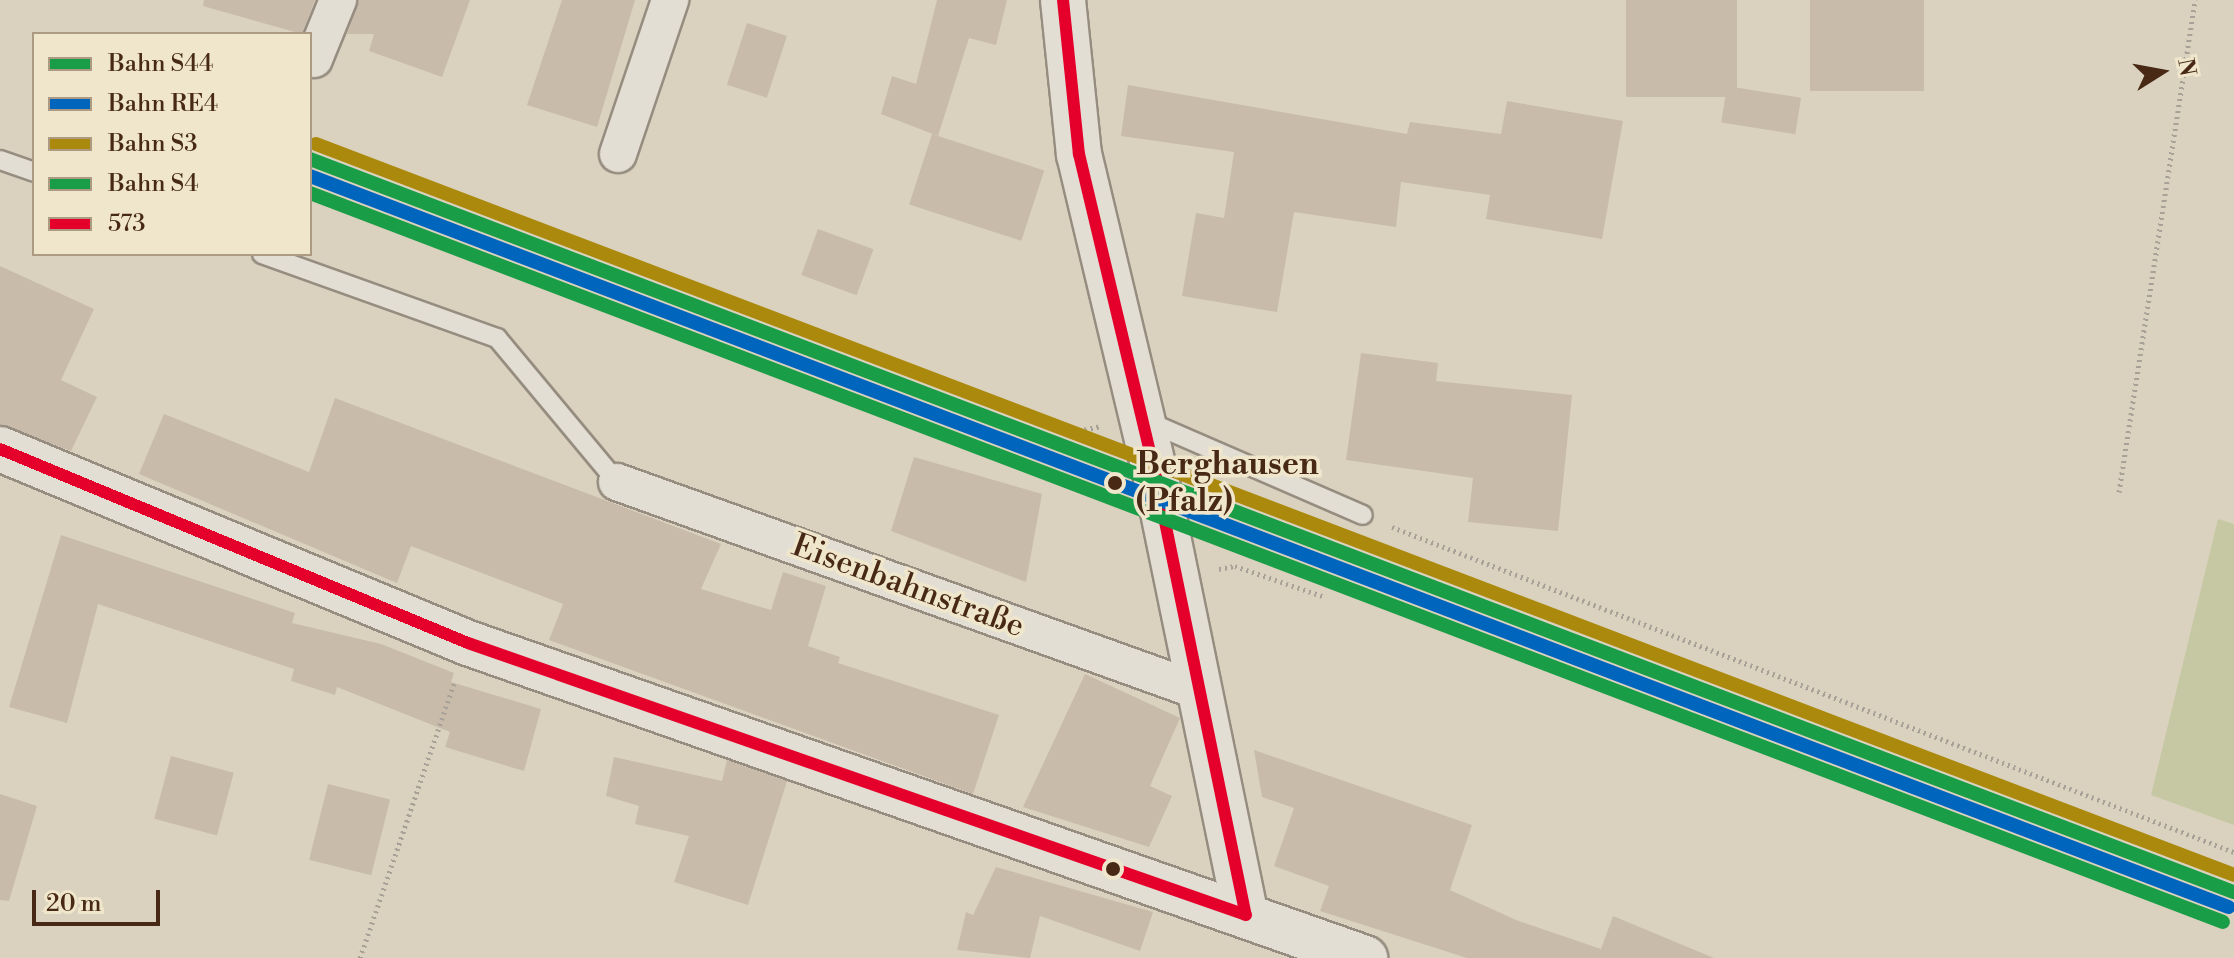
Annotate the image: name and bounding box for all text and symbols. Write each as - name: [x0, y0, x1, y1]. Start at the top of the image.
- legend: [32, 32, 312, 256]
- north arrow: [2122, 32, 2202, 112]
- text: Bahn S44: [108, 49, 213, 79]
- text: N: [2171, 56, 2201, 78]
- text: Bahn RE4: [108, 89, 218, 119]
- text: Bahn S3: [108, 129, 198, 159]
- text: Bahn S4: [108, 169, 199, 199]
- text: 573: [108, 209, 146, 239]
- place label: Berghausen (Pfalz): [1136, 446, 1319, 521]
- marker: Berghausen (Pfalz): [1101, 469, 1129, 497]
- street label: Eisenbahnstraße: [787, 526, 1029, 646]
- unlabelled marker: [1105, 861, 1121, 877]
- scale bar: [36, 874, 164, 924]
- text: 20 m: [46, 889, 102, 919]

